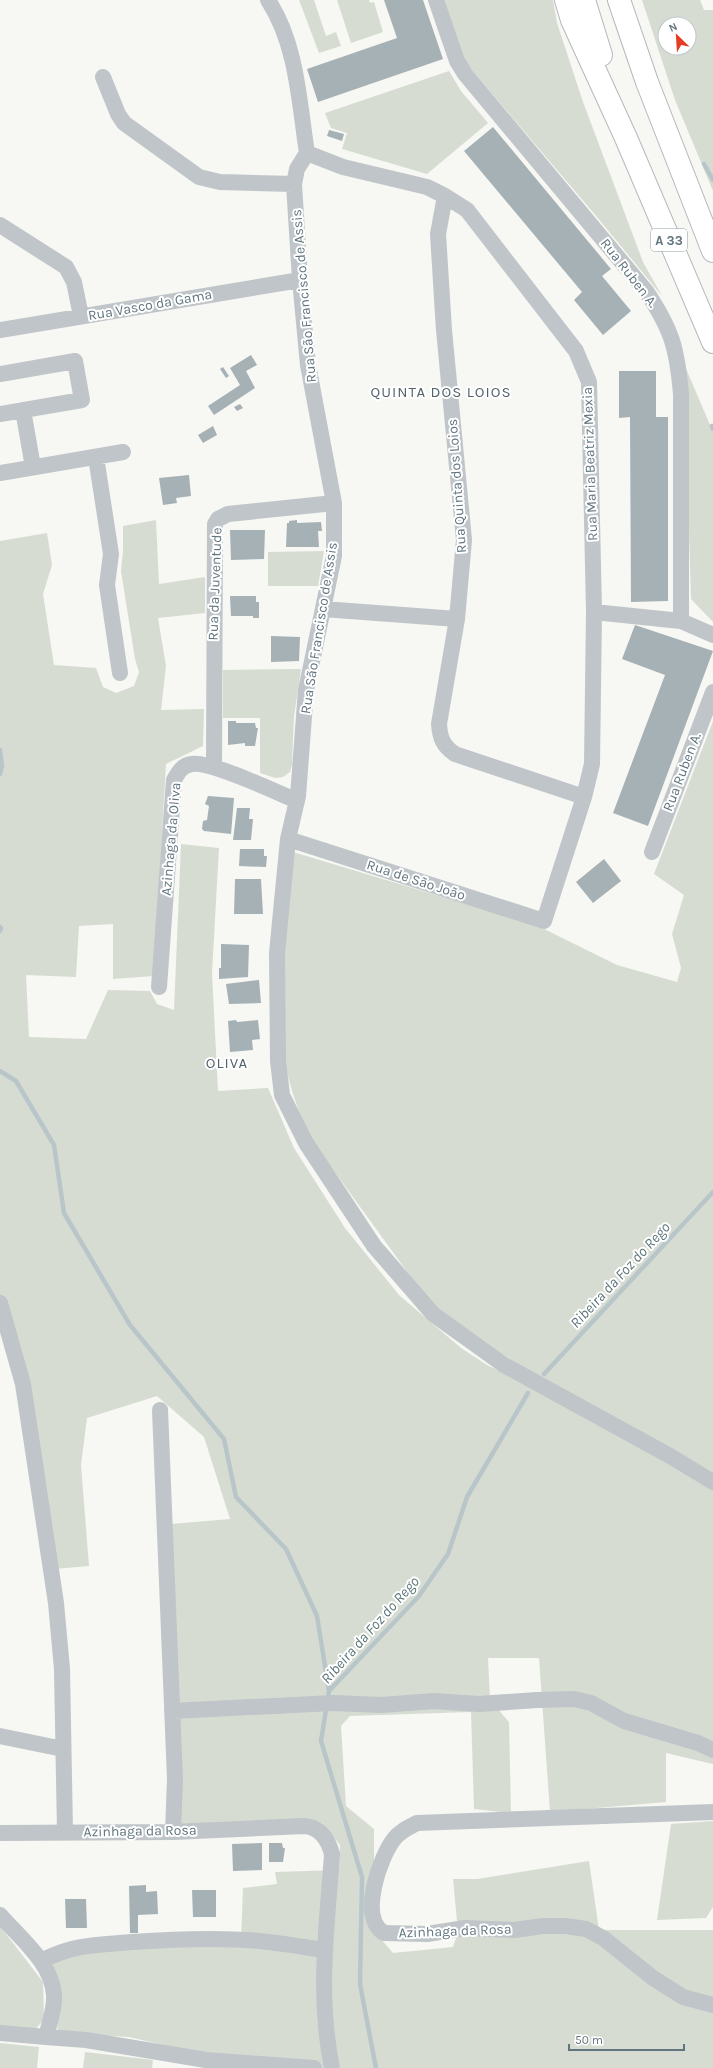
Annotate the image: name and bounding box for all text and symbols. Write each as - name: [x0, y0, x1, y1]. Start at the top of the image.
- north arrow: [657, 16, 697, 56]
- text: N: [667, 20, 679, 35]
- street label: Rua São Francisco de Assis: [288, 209, 320, 383]
- road number: A 33: [651, 229, 687, 251]
- street label: Rua Ruben A.: [597, 235, 662, 311]
- street label: Rua Vasco da Gama: [87, 286, 213, 324]
- district label: QUINTA DOS LOIOS: [371, 383, 511, 401]
- street label: Rua Maria Beatriz Mexia: [579, 387, 601, 541]
- street label: Rua Quinta dos Loios: [444, 418, 470, 554]
- street label: Rua da Juventude: [205, 527, 225, 641]
- street label: Rua São Francisco de Assis: [297, 541, 341, 715]
- street label: Rua Ruben A.: [659, 730, 705, 814]
- street label: Azinhaga da Oliva: [158, 782, 184, 896]
- street label: Rua de São João: [365, 856, 467, 904]
- district label: OLIVA: [206, 1054, 248, 1072]
- water label: Ribeira da Foz do Rego: [566, 1218, 674, 1332]
- water label: Ribeira da Foz do Rego: [317, 1572, 423, 1687]
- street label: Azinhaga da Rosa: [83, 1822, 197, 1840]
- street label: Azinhaga da Rosa: [398, 1921, 512, 1941]
- scale bar: [569, 2026, 684, 2052]
- text: 50 m: [575, 2033, 603, 2047]

